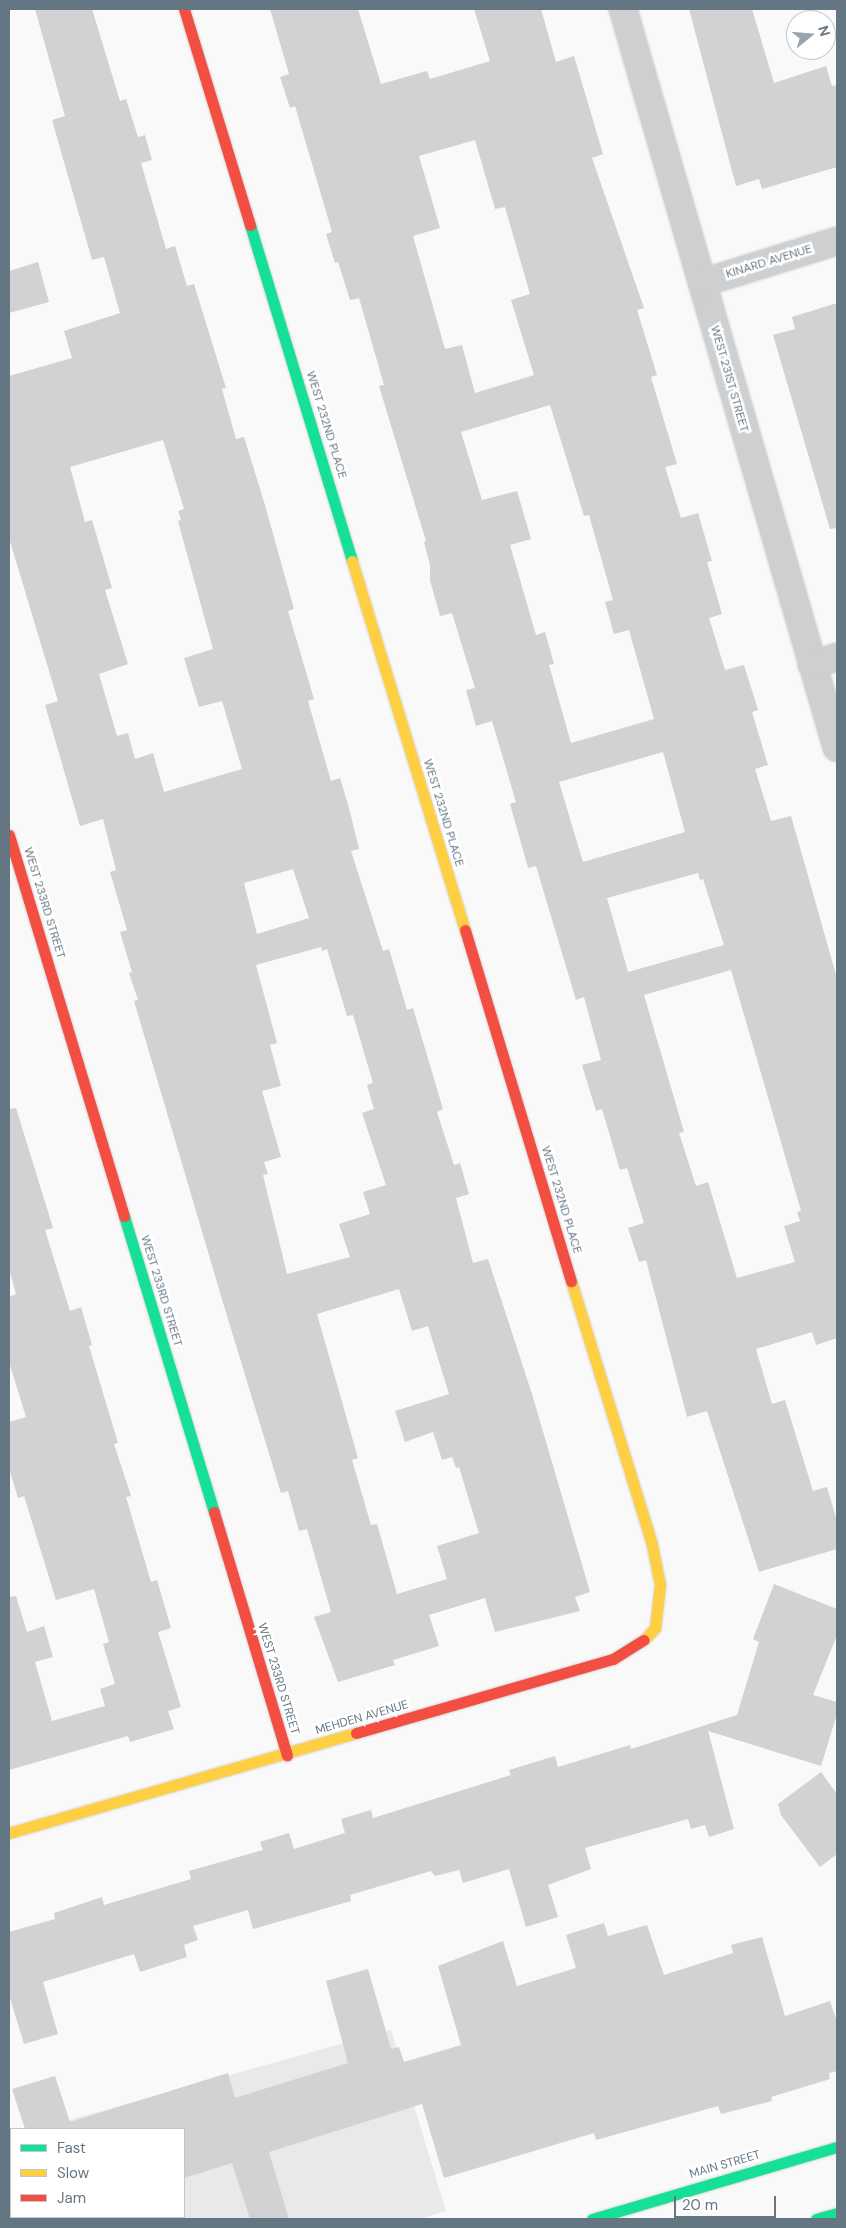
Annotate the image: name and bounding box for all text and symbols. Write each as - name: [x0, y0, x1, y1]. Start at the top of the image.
- north arrow: [786, 10, 836, 60]
- text: N: [814, 23, 834, 38]
- street label: KINARD AVENUE: [724, 242, 814, 282]
- street label: WEST 231ST STREET: [707, 324, 751, 434]
- street label: WEST 232ND PLACE: [303, 369, 349, 481]
- street label: WEST 232ND PLACE: [420, 757, 466, 869]
- street label: WEST 233RD STREET: [20, 846, 68, 960]
- street label: WEST 232ND PLACE: [538, 1144, 584, 1256]
- street label: WEST 233RD STREET: [137, 1234, 185, 1348]
- street label: WEST 233RD STREET: [254, 1622, 302, 1736]
- street label: MEHDEN AVENUE: [314, 1698, 410, 1738]
- legend: [10, 2128, 185, 2218]
- text: Fast: [57, 2138, 86, 2158]
- street label: MAIN STREET: [688, 2148, 762, 2182]
- text: Slow: [57, 2163, 89, 2183]
- scale bar: [676, 2186, 778, 2218]
- text: Jam: [57, 2188, 86, 2208]
- text: 20 m: [682, 2195, 718, 2215]

